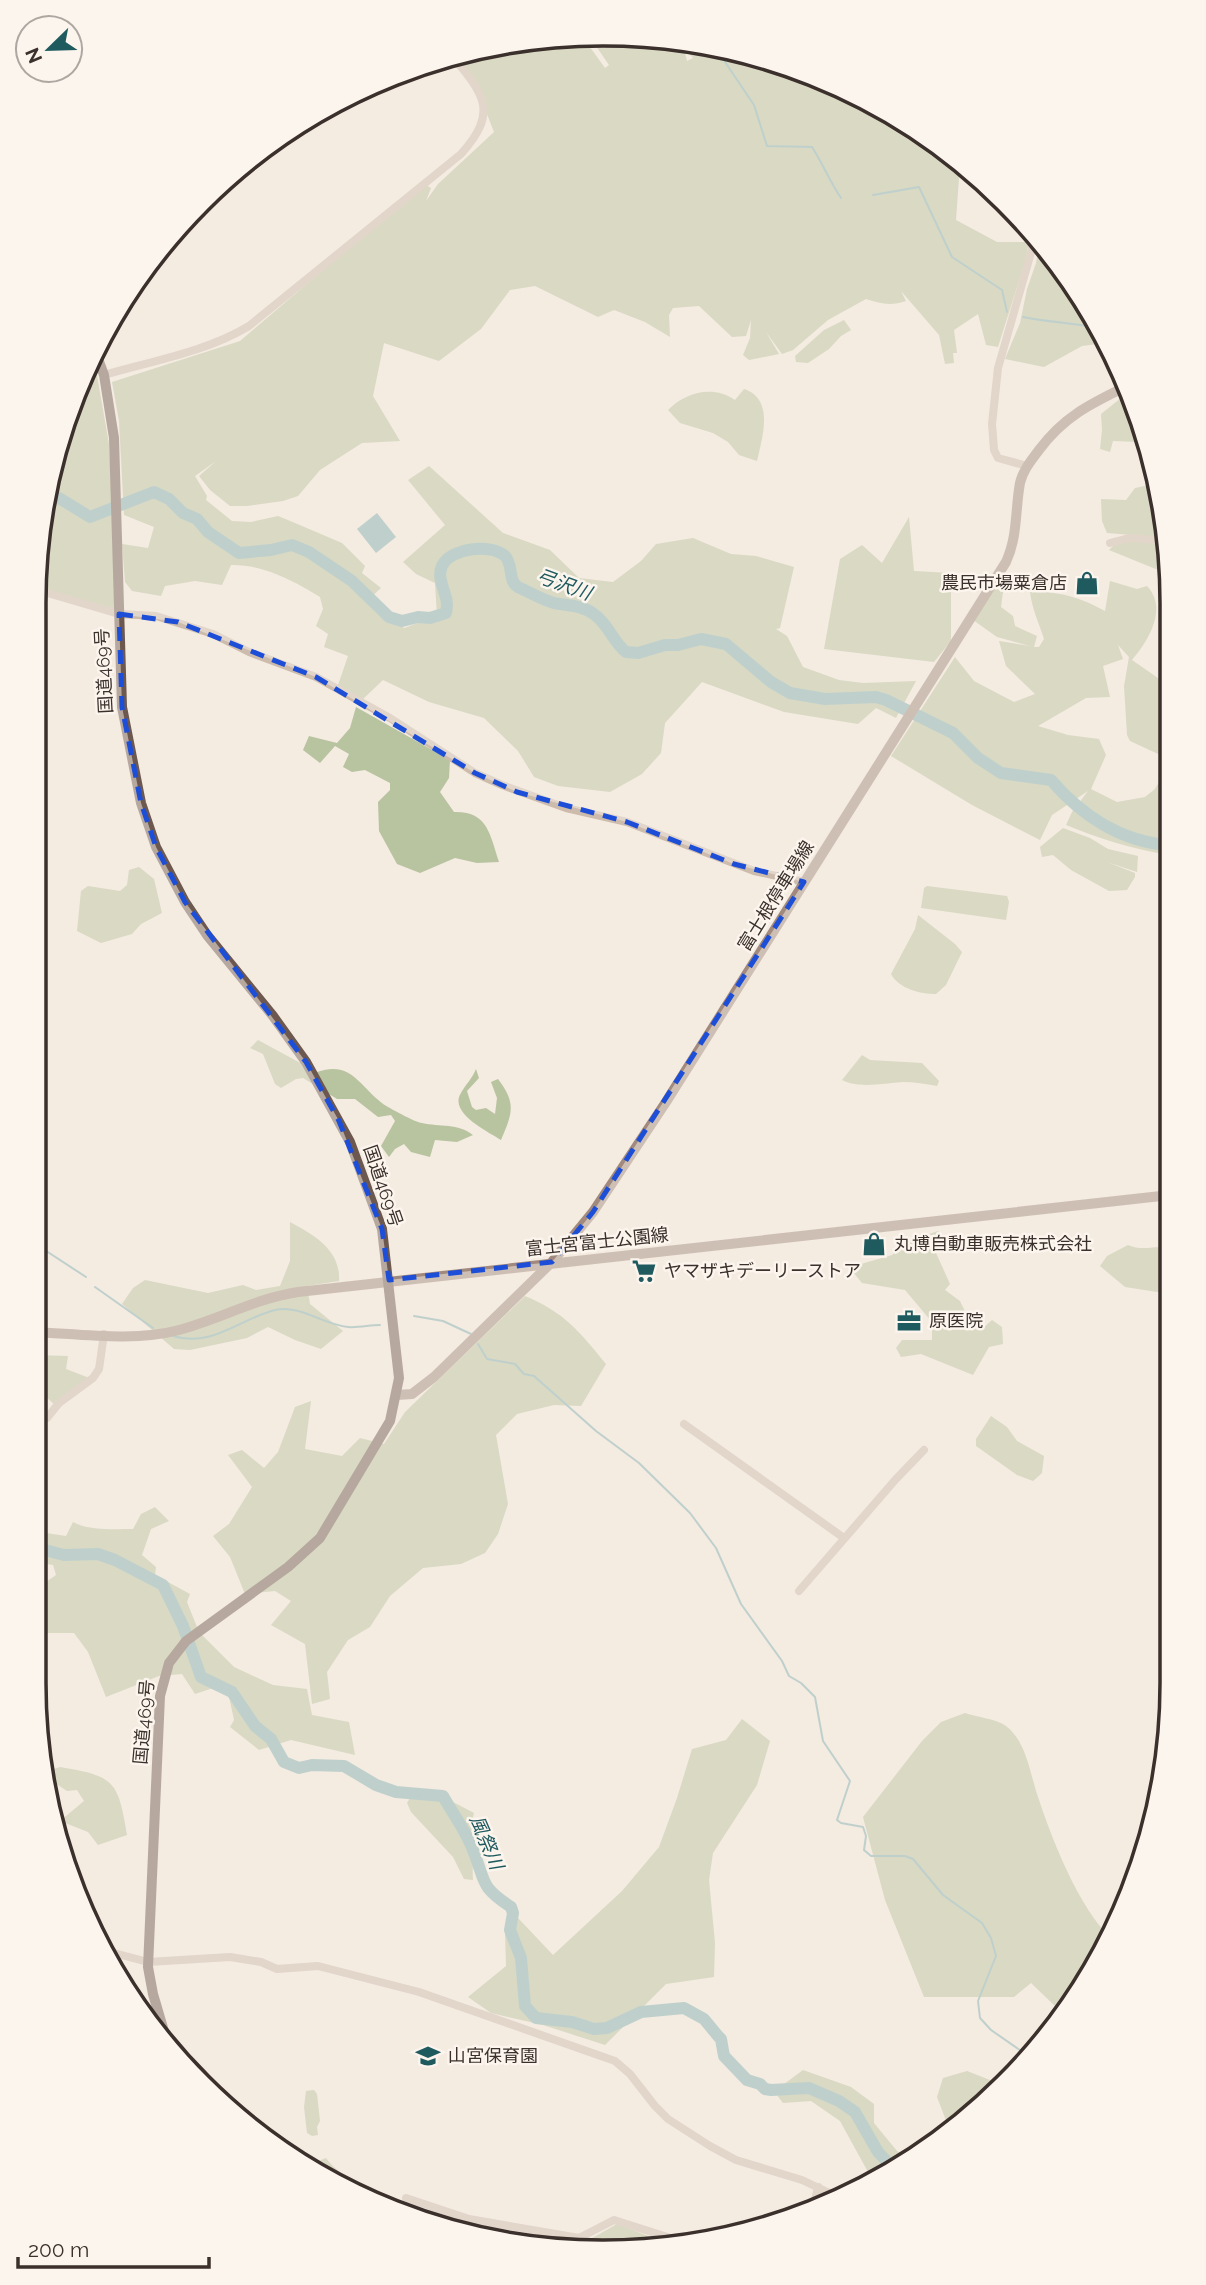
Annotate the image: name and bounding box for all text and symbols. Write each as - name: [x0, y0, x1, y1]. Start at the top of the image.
- north arrow: [14, 14, 84, 84]
- text: N: [20, 45, 46, 67]
- water label: 弓沢川: [533, 564, 596, 605]
- shop icon: 農民市場粟倉店: [1073, 569, 1101, 597]
- place label: 農民市場粟倉店: [941, 572, 1067, 593]
- street label: 国道469号: [91, 628, 116, 714]
- street label: 富士根停車場線: [733, 837, 818, 955]
- street label: 国道469号: [360, 1142, 407, 1230]
- street label: 富士宮富士公園線: [524, 1224, 670, 1259]
- shop icon: 丸博自動車販売株式会社: [860, 1230, 888, 1258]
- place label: 丸博自動車販売株式会社: [894, 1233, 1092, 1254]
- supermarket icon: ヤマザキデーリーストア: [630, 1257, 658, 1285]
- place label: ヤマザキデーリーストア: [664, 1260, 861, 1281]
- office icon: 原医院: [895, 1307, 923, 1335]
- place label: 原医院: [929, 1310, 983, 1331]
- street label: 国道469号: [129, 1679, 158, 1765]
- water label: 風祭川: [466, 1811, 509, 1874]
- school or university icon: 山宮保育園: [414, 2042, 442, 2070]
- place label: 山宮保育園: [448, 2045, 538, 2066]
- scale bar: [18, 2226, 208, 2270]
- text: 200 m: [28, 2237, 89, 2262]

